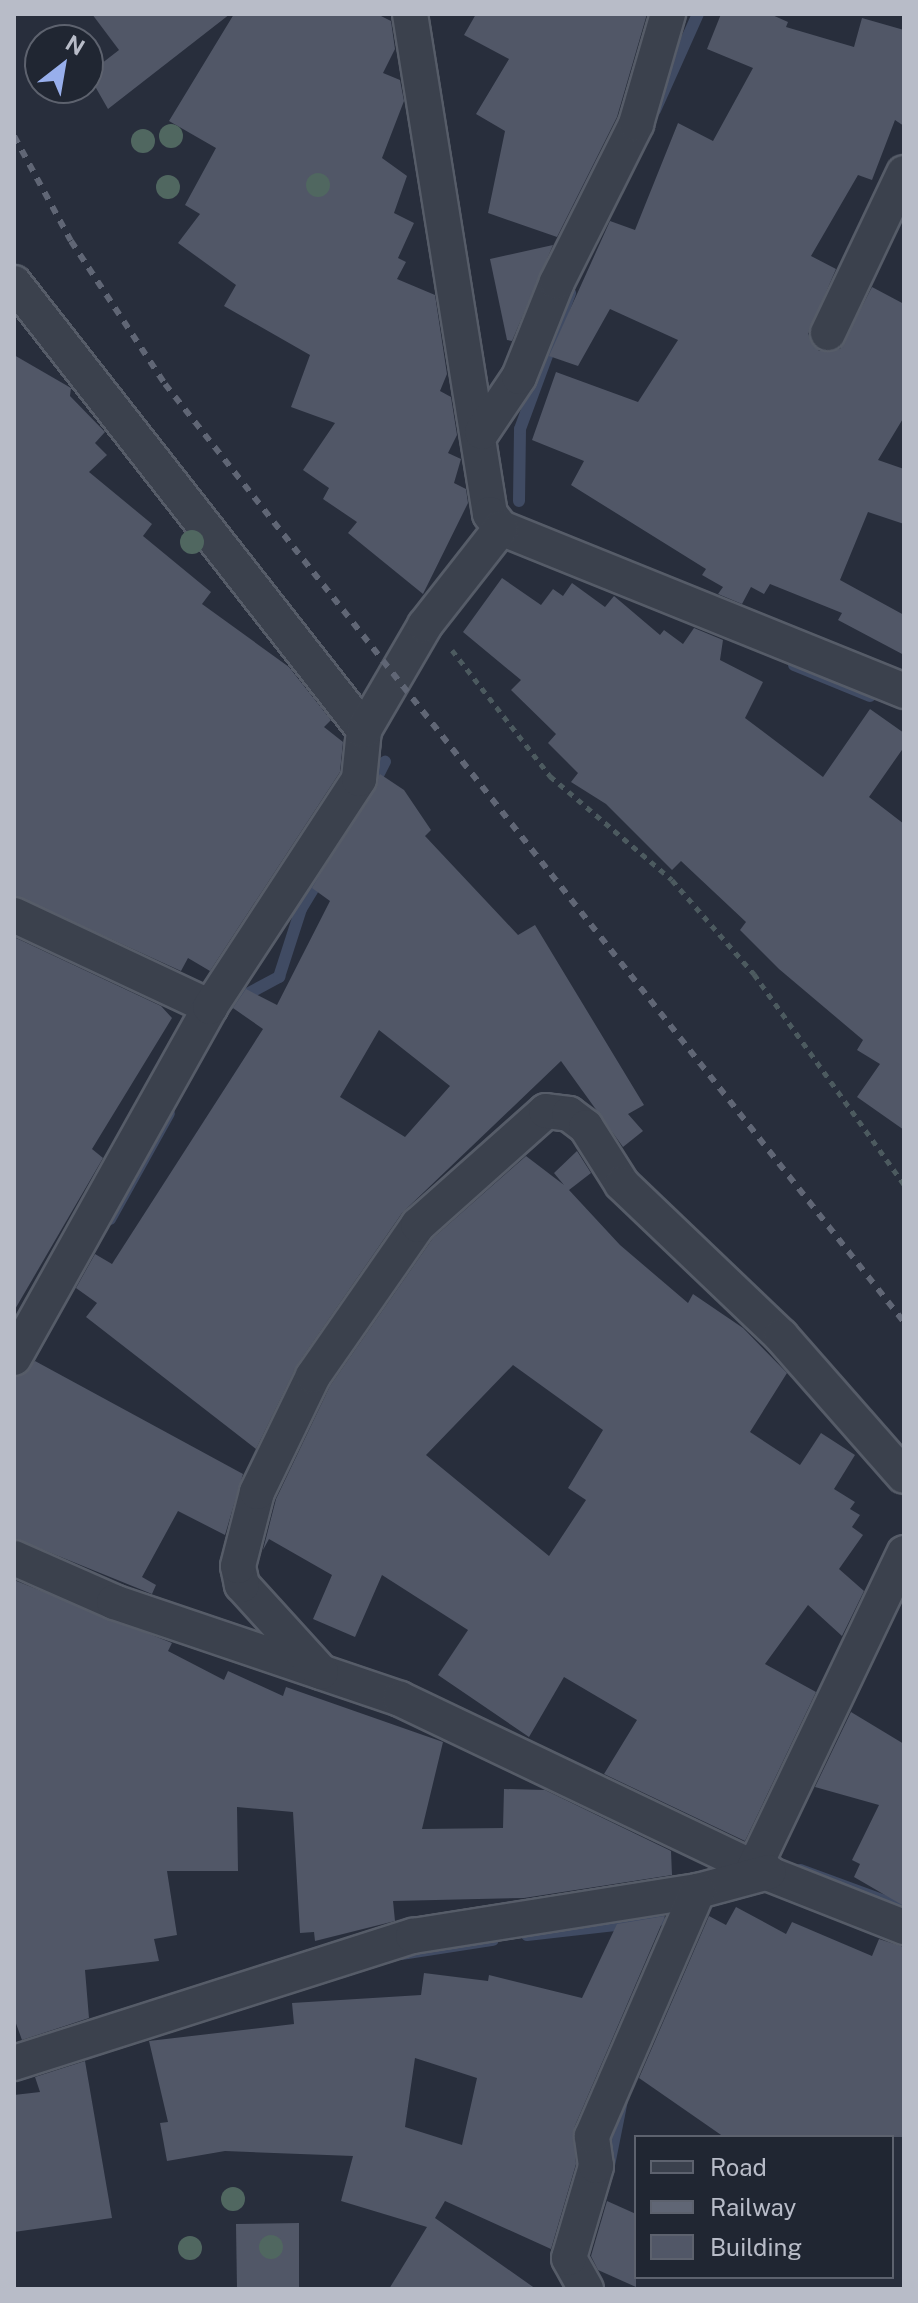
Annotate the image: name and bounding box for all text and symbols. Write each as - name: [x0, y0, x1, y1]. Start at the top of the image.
- north arrow: [24, 24, 104, 104]
- text: N: [61, 30, 89, 61]
- legend: [634, 2135, 894, 2279]
- text: Road: [710, 2153, 767, 2181]
- text: Railway: [710, 2193, 796, 2221]
- text: Building: [710, 2233, 802, 2261]

